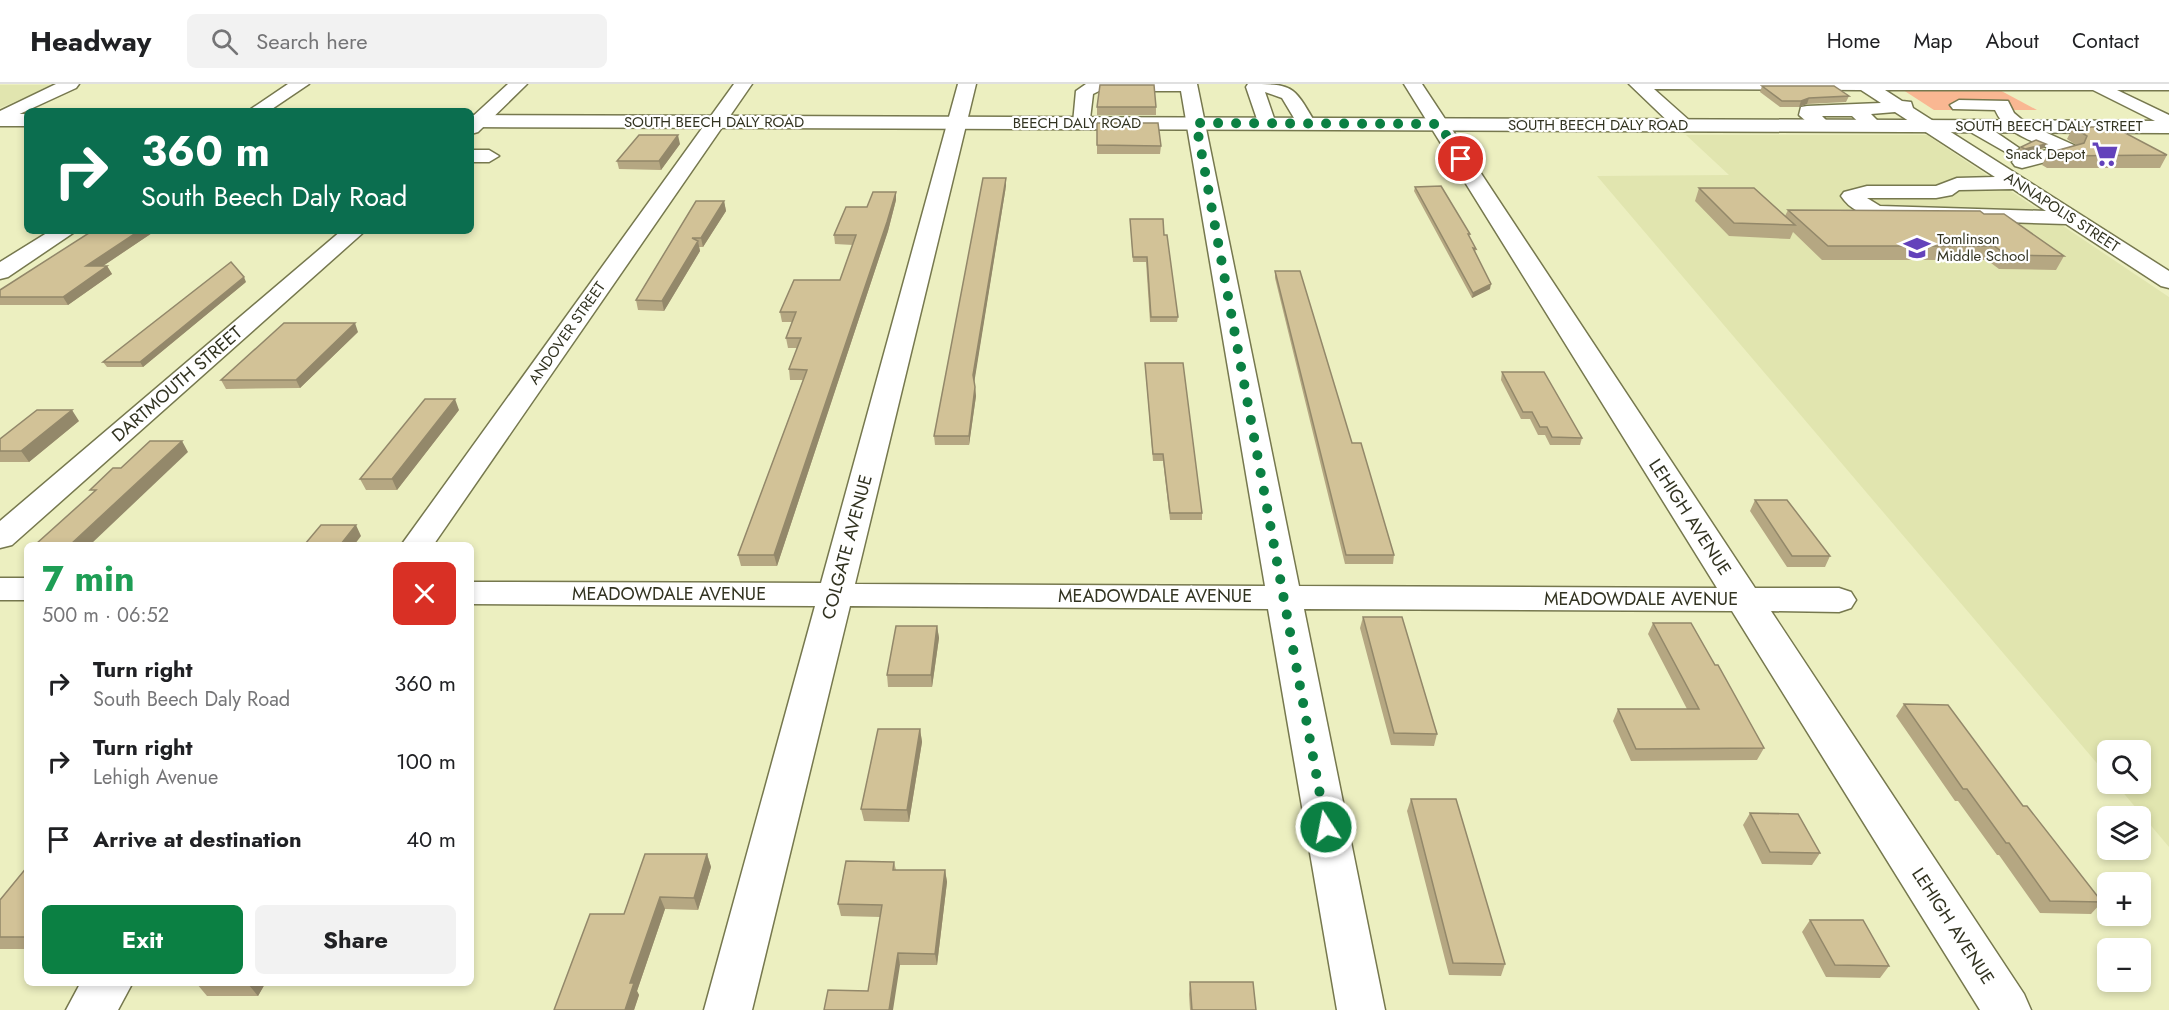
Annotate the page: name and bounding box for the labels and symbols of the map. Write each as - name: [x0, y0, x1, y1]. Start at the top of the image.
- street label: SOUTH BEECH DALY ROAD: [624, 111, 804, 133]
- street label: BEECH DALY ROAD: [1013, 112, 1141, 134]
- street label: SOUTH BEECH DALY ROAD: [1508, 114, 1688, 136]
- street label: SOUTH BEECH DALY STREET: [1955, 115, 2143, 137]
- pin: [1435, 133, 1486, 184]
- supermarket icon: Snack Depot: [2090, 139, 2120, 169]
- place label: Snack Depot: [2005, 143, 2085, 165]
- street label: ANNAPOLIS STREET: [2000, 166, 2124, 258]
- place label: Tomlinson Middle School: [1937, 228, 2029, 267]
- school or university icon: Tomlinson Middle School: [1902, 233, 1932, 263]
- street label: ANDOVER STREET: [523, 277, 611, 389]
- street label: DARTMOUTH STREET: [106, 320, 248, 448]
- street label: LEHIGH AVENUE: [1642, 454, 1738, 580]
- street label: COLGATE AVENUE: [815, 472, 879, 622]
- street label: MEADOWDALE AVENUE: [572, 581, 766, 607]
- street label: MEADOWDALE AVENUE: [1058, 583, 1252, 609]
- street label: MEADOWDALE AVENUE: [1544, 586, 1738, 612]
- position arrow: [1294, 795, 1358, 859]
- street label: LEHIGH AVENUE: [1905, 863, 2001, 989]

